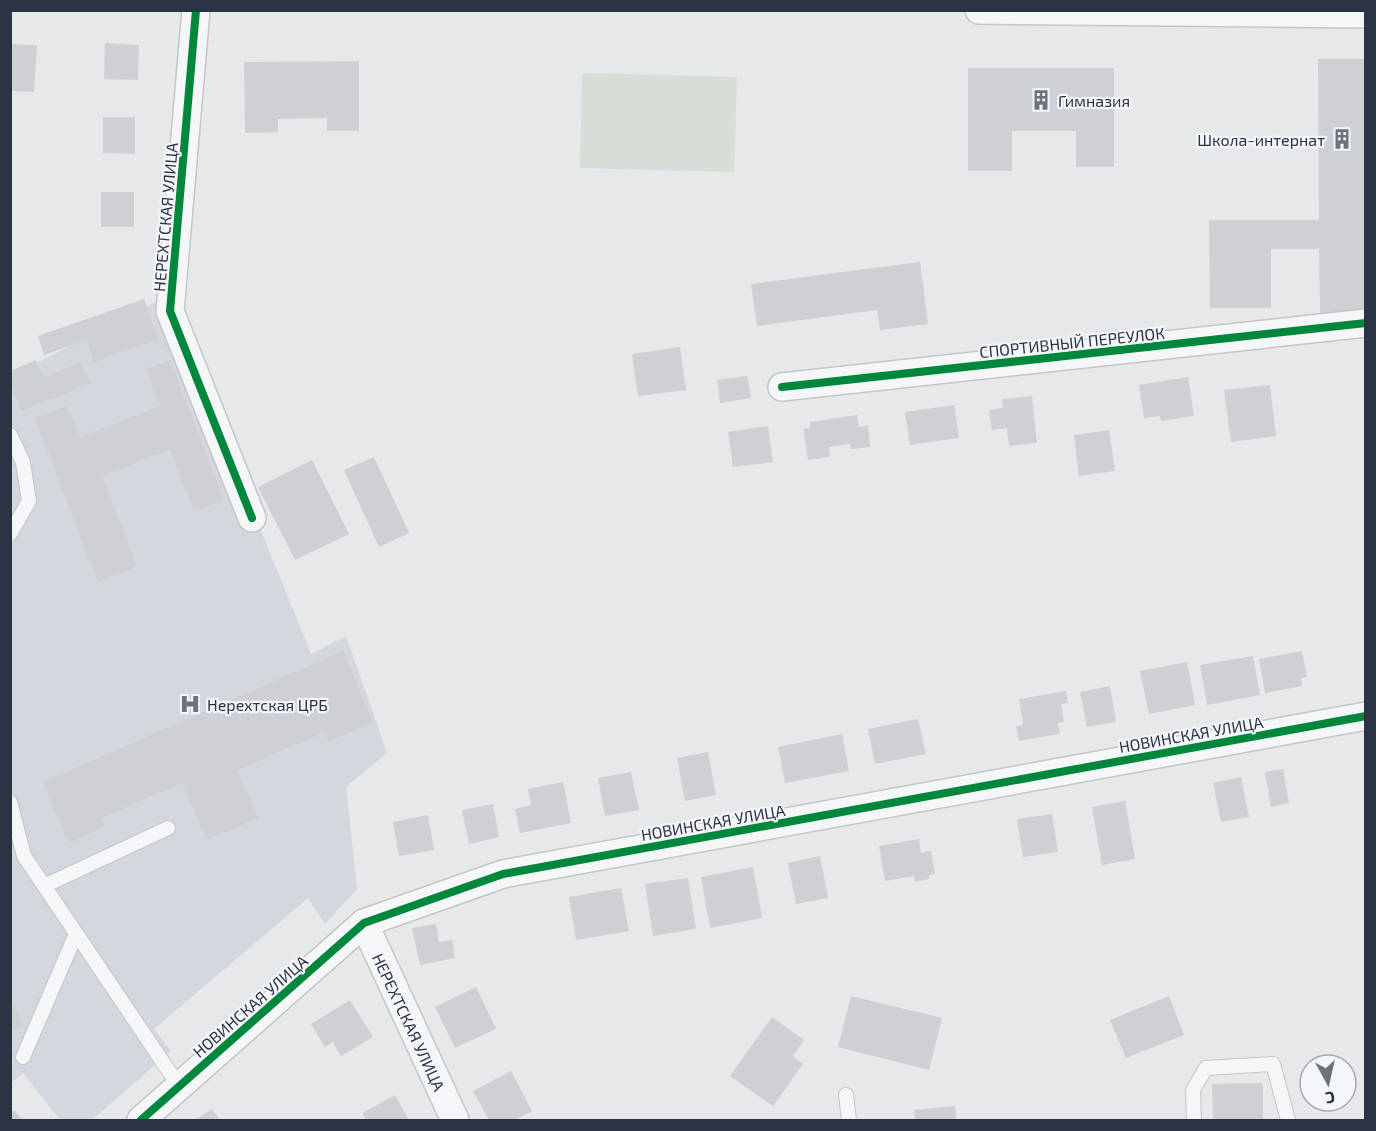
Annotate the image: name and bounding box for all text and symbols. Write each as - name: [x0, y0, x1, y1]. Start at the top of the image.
- building icon: Гимназия: [1029, 88, 1053, 112]
- place label: Гимназия: [1058, 91, 1130, 110]
- building icon: Школа-интернат: [1330, 127, 1354, 151]
- place label: Школа-интернат: [1197, 130, 1325, 149]
- street label: НЕРЕХТСКАЯ УЛИЦА: [149, 142, 181, 292]
- street label: СПОРТИВНЫЙ ПЕРЕУЛОК: [978, 323, 1166, 361]
- hospital icon: Нерехтская ЦРБ: [178, 692, 202, 716]
- place label: Нерехтская ЦРБ: [207, 695, 328, 714]
- street label: НОВИНСКАЯ УЛИЦА: [1118, 712, 1265, 756]
- street label: НОВИНСКАЯ УЛИЦА: [640, 800, 787, 844]
- street label: НЕРЕХТСКАЯ УЛИЦА: [369, 950, 449, 1094]
- street label: НОВИНСКАЯ УЛИЦА: [189, 951, 311, 1061]
- north arrow: [1298, 1053, 1358, 1113]
- text: С: [1324, 1088, 1336, 1108]

